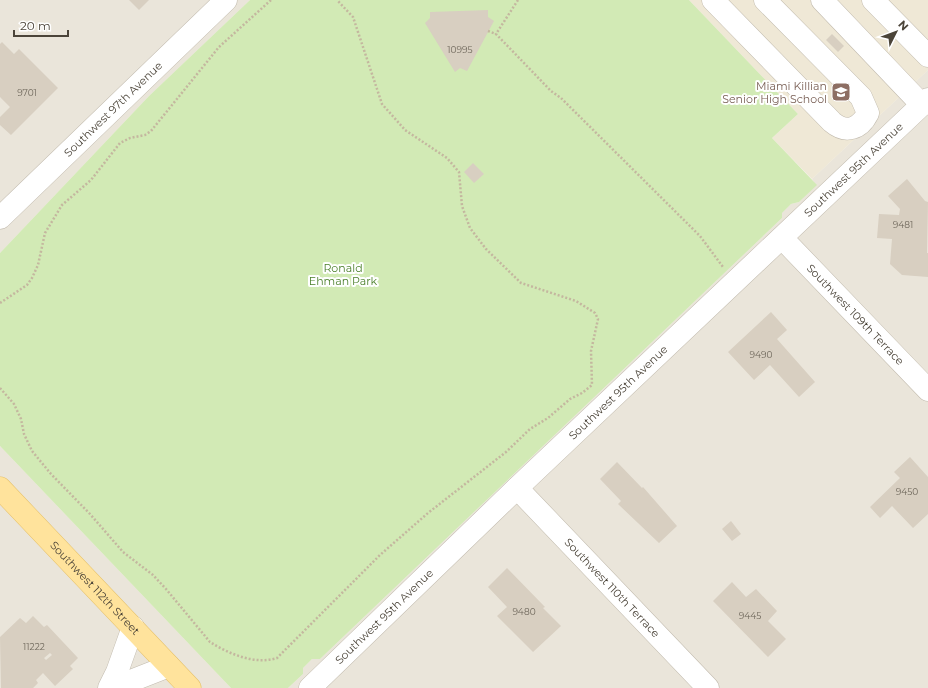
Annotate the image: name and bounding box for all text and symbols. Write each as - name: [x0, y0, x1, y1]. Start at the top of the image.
- scale bar: [14, 12, 68, 38]
- north arrow: [876, 12, 916, 52]
- text: N: [895, 17, 912, 33]
- text: 20 m: [20, 18, 51, 33]
- house number: 10995: [447, 44, 473, 55]
- street label: Southwest 97th Avenue: [61, 58, 165, 160]
- place label: Miami Killian Senior High School: [722, 79, 827, 106]
- school or university icon: Miami Killian Senior High School: [830, 81, 852, 103]
- house number: 9701: [17, 87, 37, 98]
- street label: Southwest 95th Avenue: [801, 119, 906, 220]
- house number: 9481: [893, 219, 913, 230]
- park label: Ronald Ehman Park: [309, 261, 378, 288]
- street label: Southwest 109th Terrace: [804, 261, 907, 368]
- street label: Southwest 95th Avenue: [566, 342, 671, 442]
- house number: 9490: [750, 349, 772, 360]
- house number: 9450: [896, 486, 918, 497]
- street label: Southwest 110th Terrace: [562, 535, 663, 641]
- street label: Southwest 112th Street: [47, 538, 143, 638]
- street label: Southwest 95th Avenue: [332, 566, 436, 667]
- house number: 9480: [512, 606, 536, 617]
- house number: 9445: [739, 610, 761, 621]
- house number: 11222: [23, 641, 45, 652]

